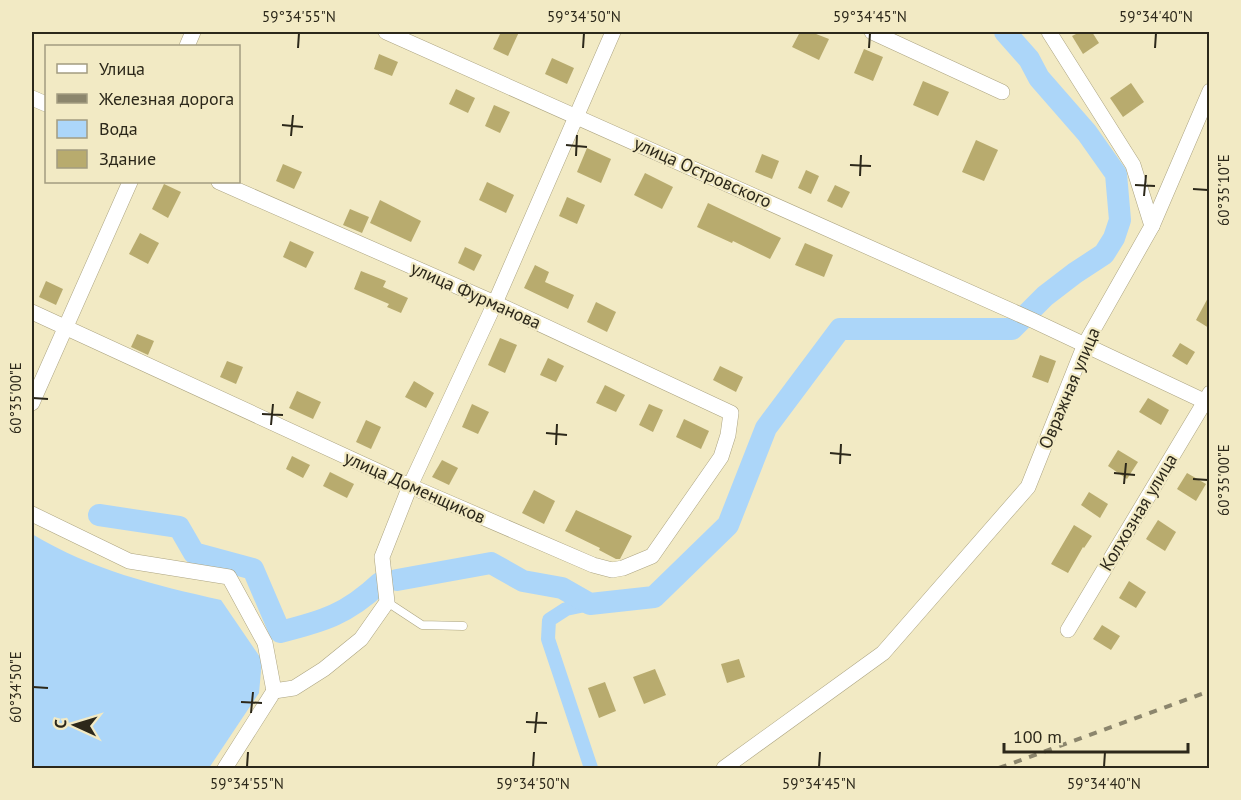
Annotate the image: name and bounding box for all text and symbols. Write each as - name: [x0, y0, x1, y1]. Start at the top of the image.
- text: 59°34'55"N: [262, 7, 336, 26]
- text: 59°34'50"N: [547, 7, 621, 26]
- text: 59°34'45"N: [833, 7, 907, 26]
- text: 59°34'40"N: [1119, 7, 1193, 26]
- legend: [45, 45, 240, 183]
- text: Улица: [99, 57, 145, 80]
- text: Железная дорога: [98, 87, 234, 110]
- text: Вода: [99, 117, 138, 140]
- street label: улица Островского: [631, 131, 775, 213]
- text: Здание: [99, 147, 156, 170]
- text: 60°35'10"E: [1214, 154, 1233, 226]
- street label: улица Фурманова: [407, 256, 545, 334]
- street label: Овражная улица: [1033, 324, 1105, 452]
- text: 60°35'00"E: [6, 362, 25, 434]
- text: 60°35'00"E: [1214, 444, 1233, 516]
- street label: улица Доменщиков: [341, 446, 489, 528]
- street label: Колхозная улица: [1094, 449, 1182, 575]
- text: 60°34'50"E: [6, 651, 25, 723]
- north arrow: [45, 695, 105, 755]
- scale bar: [1004, 716, 1188, 754]
- text: С: [50, 719, 70, 729]
- text: 100 m: [1013, 725, 1062, 748]
- text: 59°34'55"N: [210, 774, 284, 793]
- text: 59°34'50"N: [496, 774, 570, 793]
- text: 59°34'45"N: [782, 774, 856, 793]
- text: 59°34'40"N: [1067, 774, 1141, 793]

